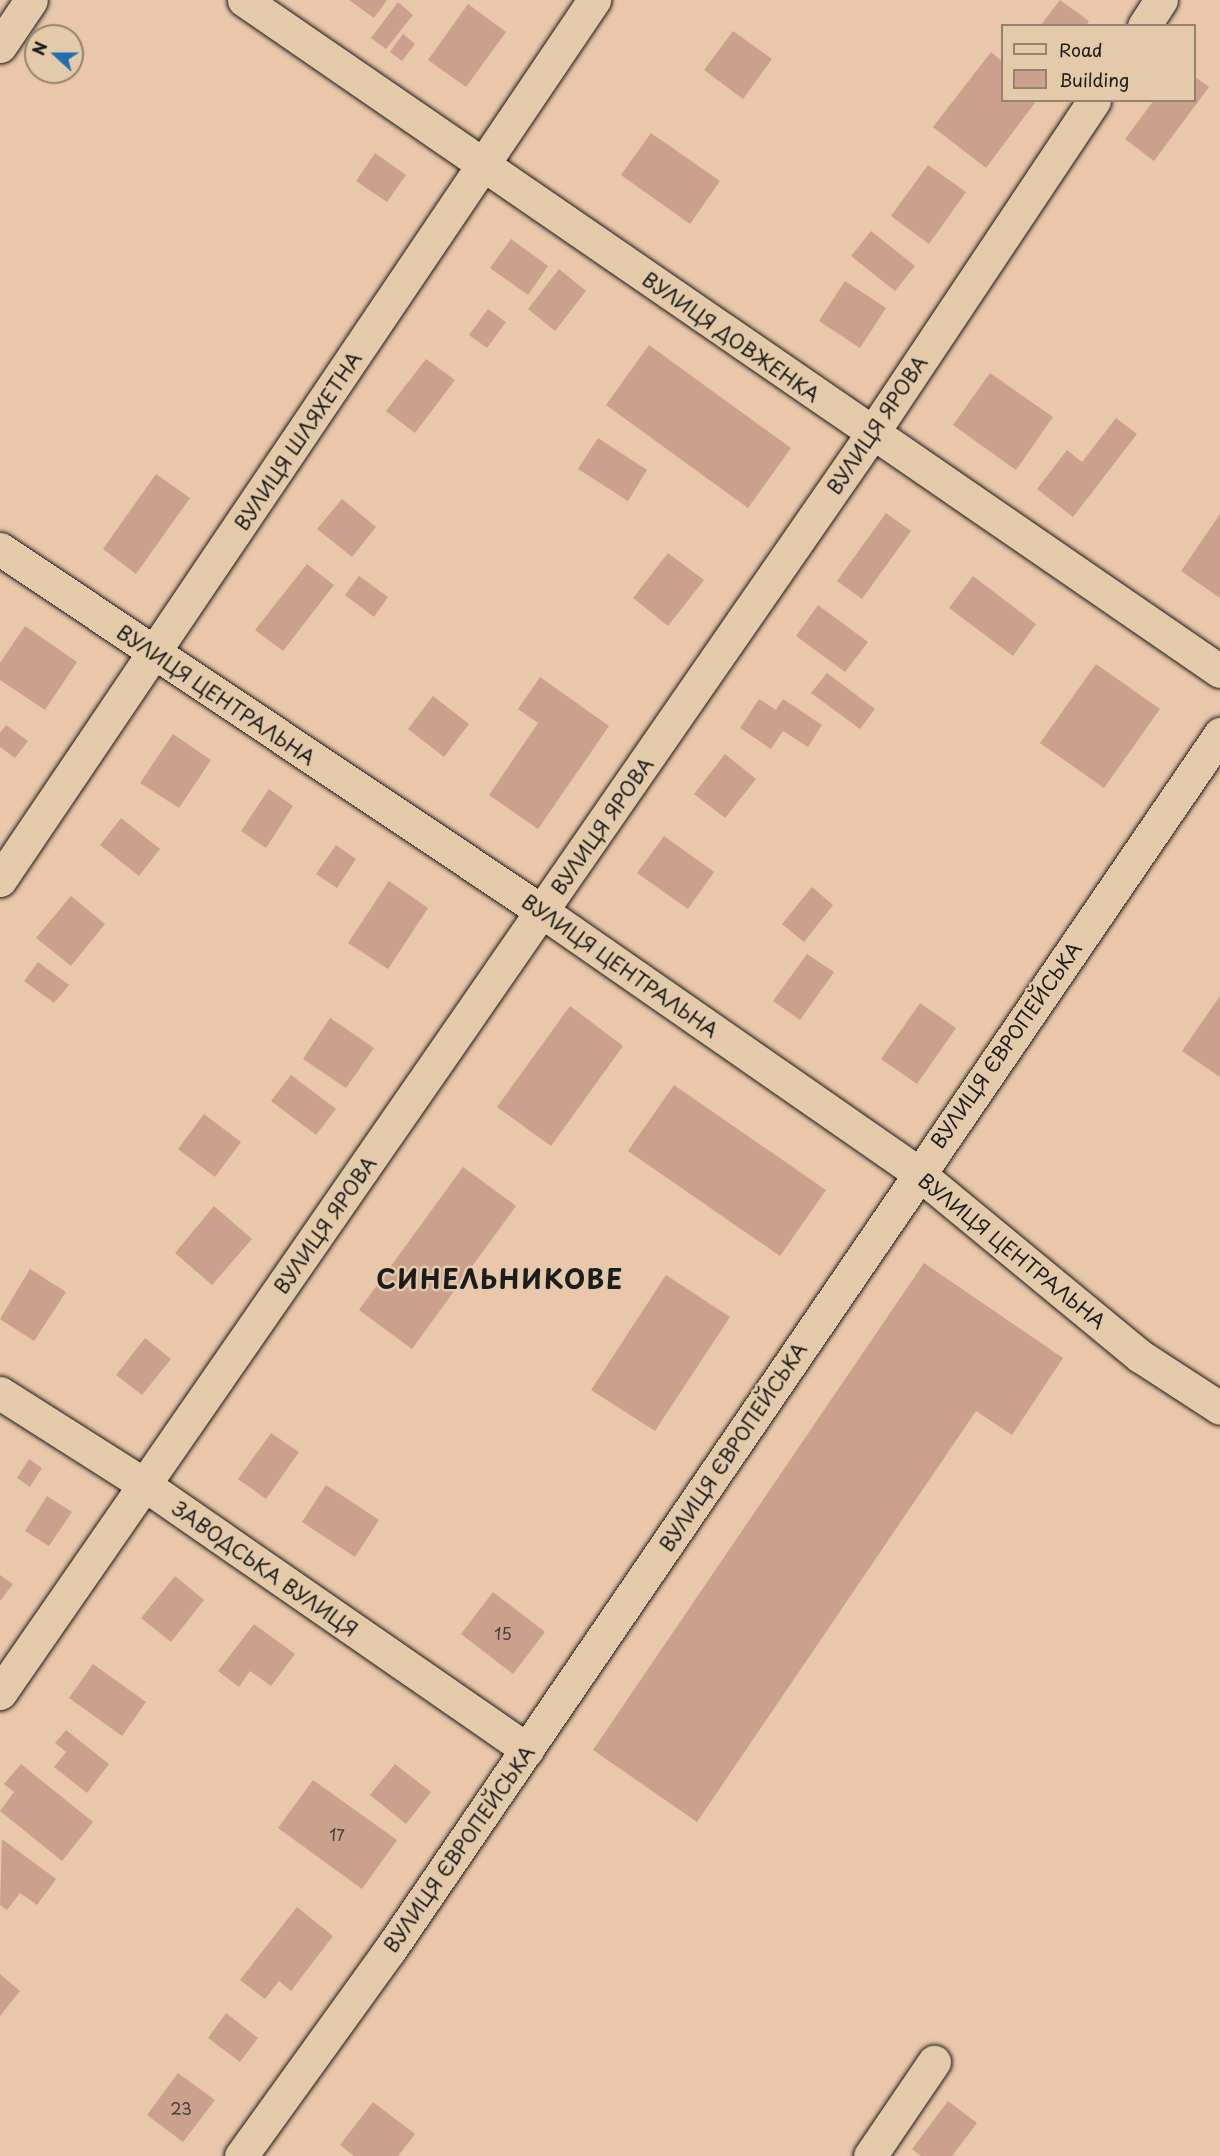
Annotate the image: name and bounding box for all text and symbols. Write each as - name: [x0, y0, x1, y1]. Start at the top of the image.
- north arrow: [24, 24, 84, 84]
- legend: [1001, 24, 1196, 102]
- text: Road: [1059, 36, 1103, 63]
- text: N: [26, 38, 53, 58]
- text: Building: [1059, 66, 1129, 93]
- street label: ВУЛИЦЯ ДОВЖЕНКА: [637, 266, 825, 408]
- street label: ВУЛИЦЯ ШЛЯХЕТНА: [229, 347, 367, 535]
- street label: ВУЛИЦЯ ЯРОВА: [822, 351, 932, 499]
- street label: ВУЛИЦЯ ЦЕНТРАЛЬНА: [112, 619, 320, 771]
- street label: ВУЛИЦЯ ЯРОВА: [546, 753, 658, 899]
- street label: ВУЛИЦЯ ЦЕНТРАЛЬНА: [517, 889, 723, 1043]
- street label: ВУЛИЦЯ ЄВРОПЕЙСЬКА: [925, 937, 1087, 1153]
- street label: ВУЛИЦЯ ЯРОВА: [269, 1152, 381, 1298]
- street label: ВУЛИЦЯ ЦЕНТРАЛЬНА: [913, 1168, 1111, 1334]
- district label: СИНЕЛЬНИКОВЕ: [377, 1263, 623, 1295]
- street label: ВУЛИЦЯ ЄВРОПЕЙСЬКА: [654, 1338, 812, 1556]
- street label: ЗАВОДСЬКА ВУЛИЦЯ: [168, 1496, 362, 1642]
- house number: 15: [494, 1623, 512, 1643]
- street label: ВУЛИЦЯ ЄВРОПЕЙСЬКА: [378, 1741, 540, 1957]
- house number: 17: [329, 1824, 345, 1844]
- house number: 23: [170, 2098, 192, 2118]

